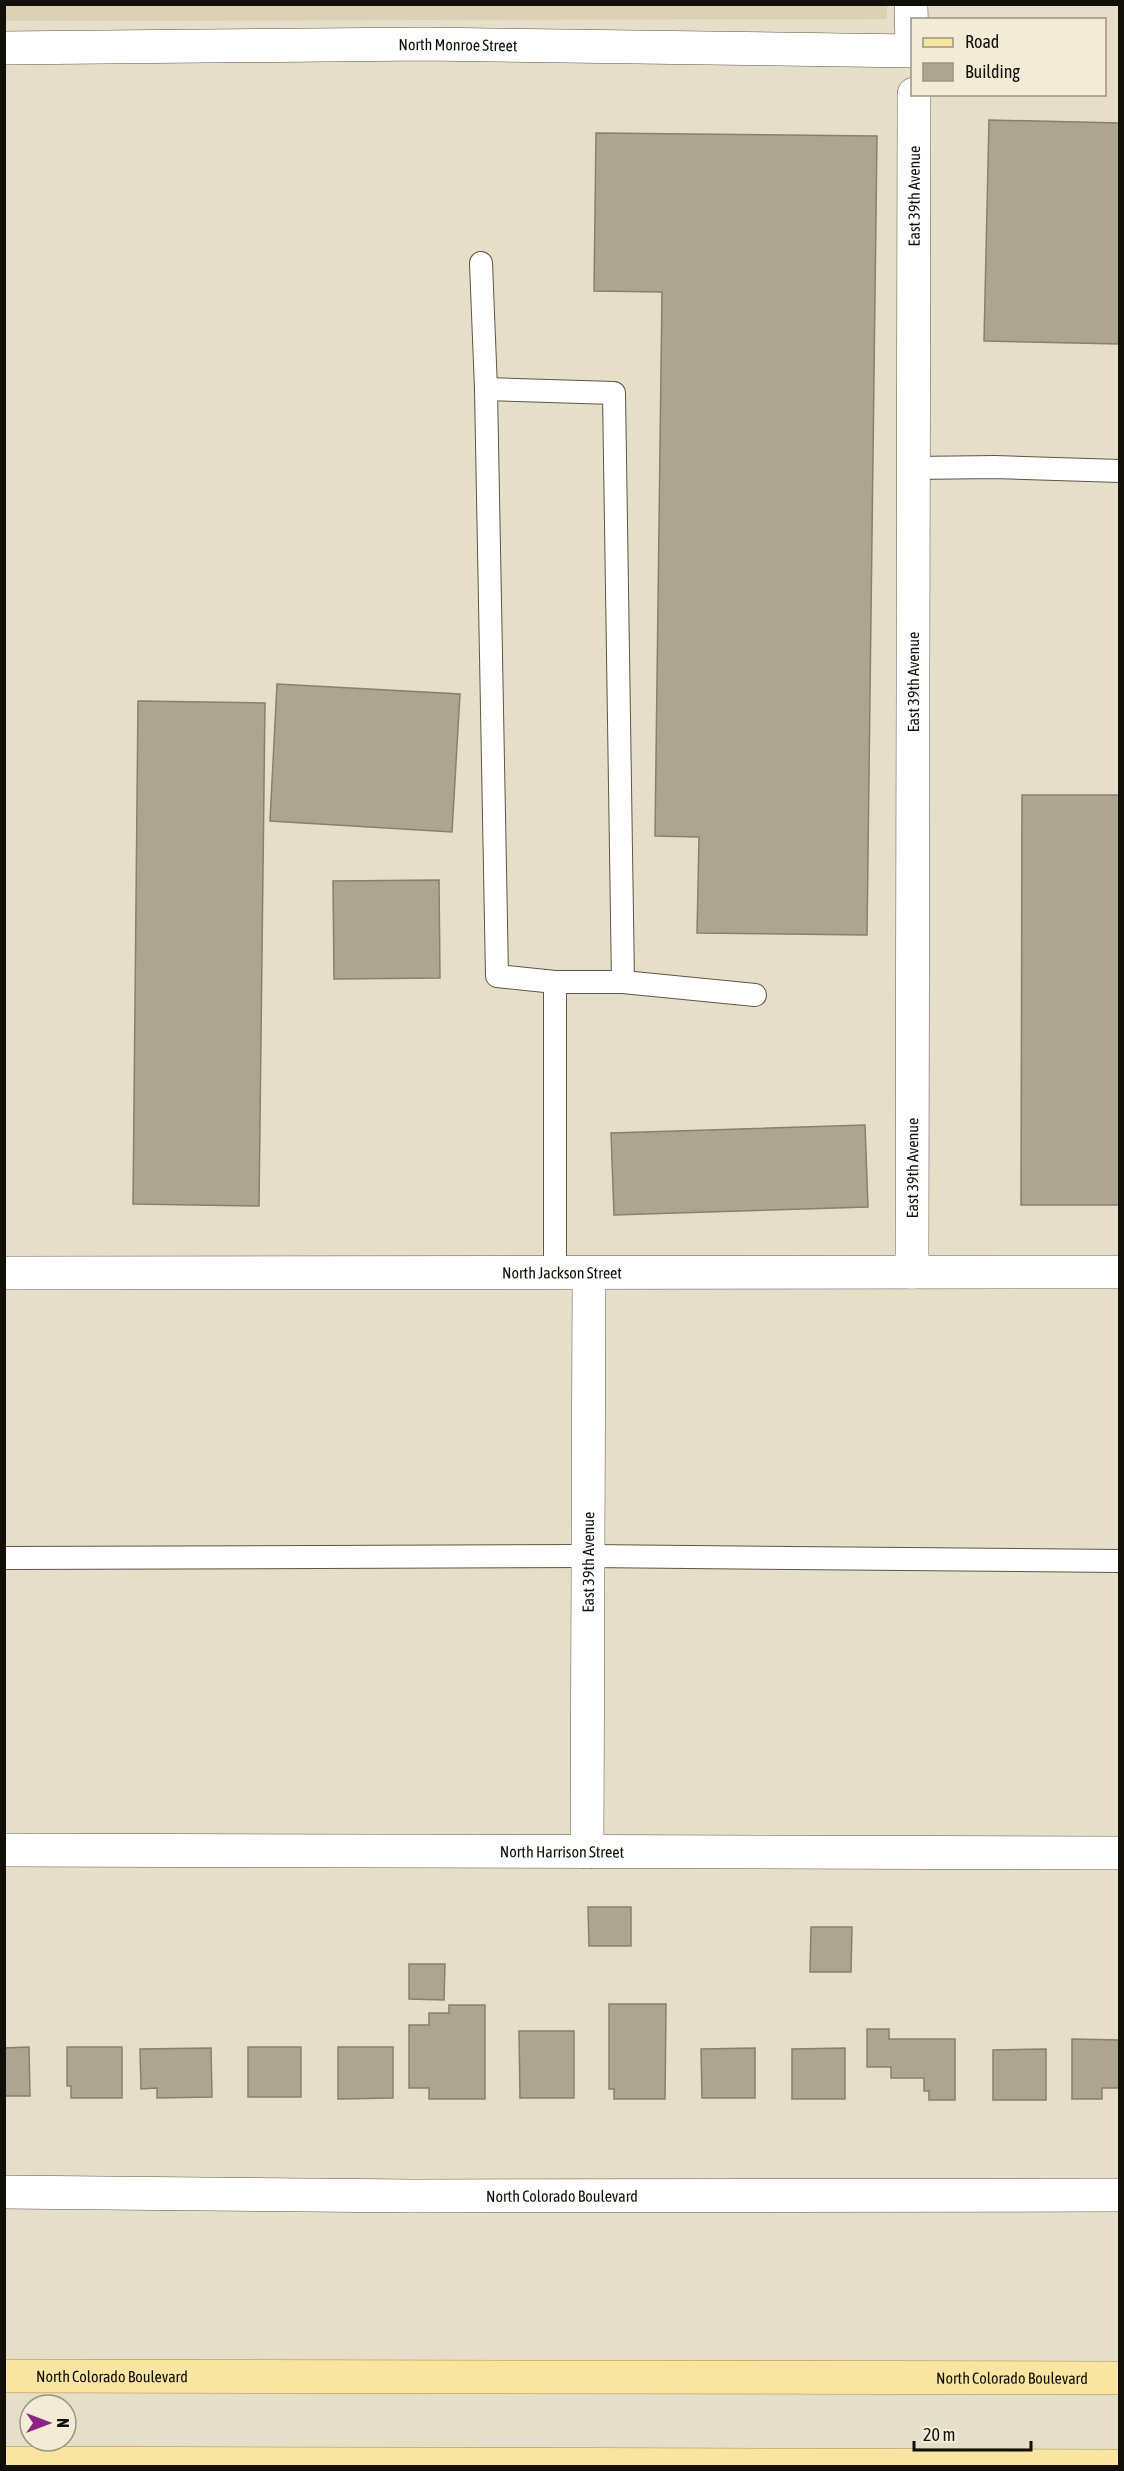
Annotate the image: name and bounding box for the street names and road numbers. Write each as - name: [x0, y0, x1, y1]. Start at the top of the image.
- street label: North Monroe Street: [398, 35, 518, 54]
- street label: East 39th Avenue: [905, 146, 923, 246]
- street label: East 39th Avenue: [904, 632, 922, 732]
- street label: East 39th Avenue: [903, 1118, 921, 1218]
- street label: North Jackson Street: [502, 1263, 622, 1282]
- street label: East 39th Avenue: [579, 1512, 597, 1612]
- street label: North Harrison Street: [500, 1842, 625, 1861]
- street label: North Colorado Boulevard: [486, 2187, 638, 2205]
- street label: North Colorado Boulevard: [36, 2367, 188, 2385]
- street label: North Colorado Boulevard: [936, 2369, 1088, 2387]

